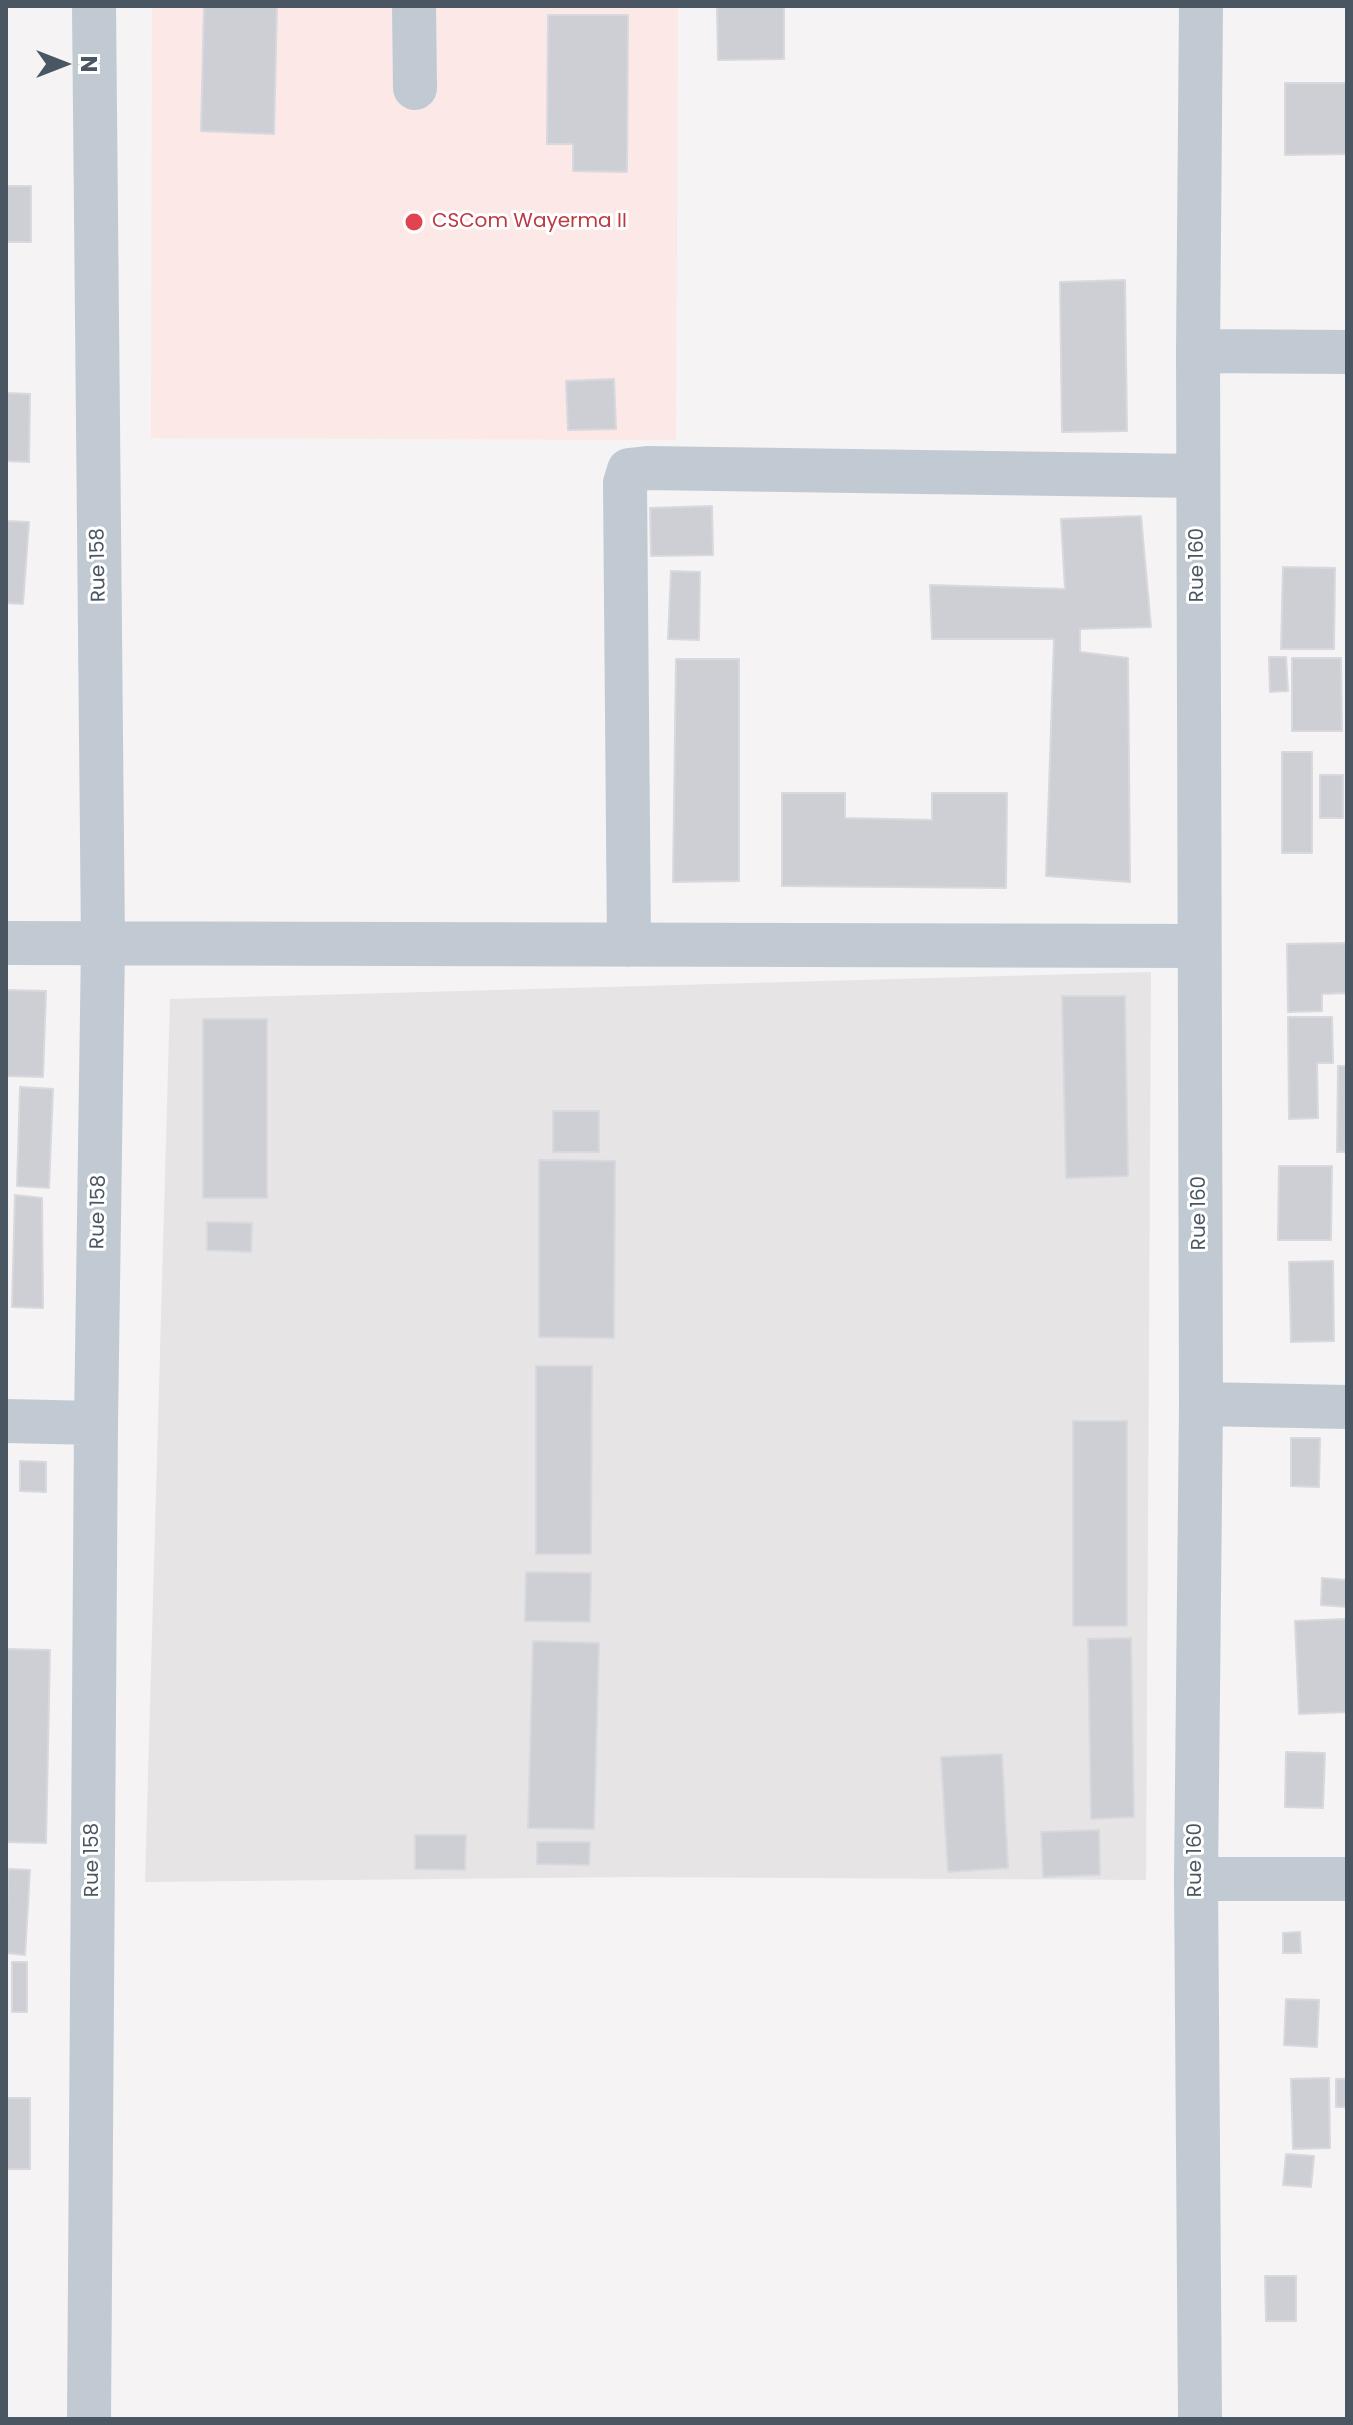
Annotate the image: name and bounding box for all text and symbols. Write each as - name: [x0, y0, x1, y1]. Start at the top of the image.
- north arrow: [24, 24, 104, 104]
- text: N: [73, 56, 104, 72]
- place label: CSCom Wayerma II: [432, 210, 627, 234]
- marker: CSCom Wayerma II: [403, 211, 425, 233]
- street label: Rue 158: [86, 528, 112, 602]
- street label: Rue 160: [1186, 528, 1210, 602]
- street label: Rue 158: [86, 1175, 112, 1249]
- street label: Rue 160: [1188, 1176, 1212, 1250]
- street label: Rue 158: [81, 1823, 105, 1897]
- street label: Rue 160: [1184, 1823, 1208, 1897]

